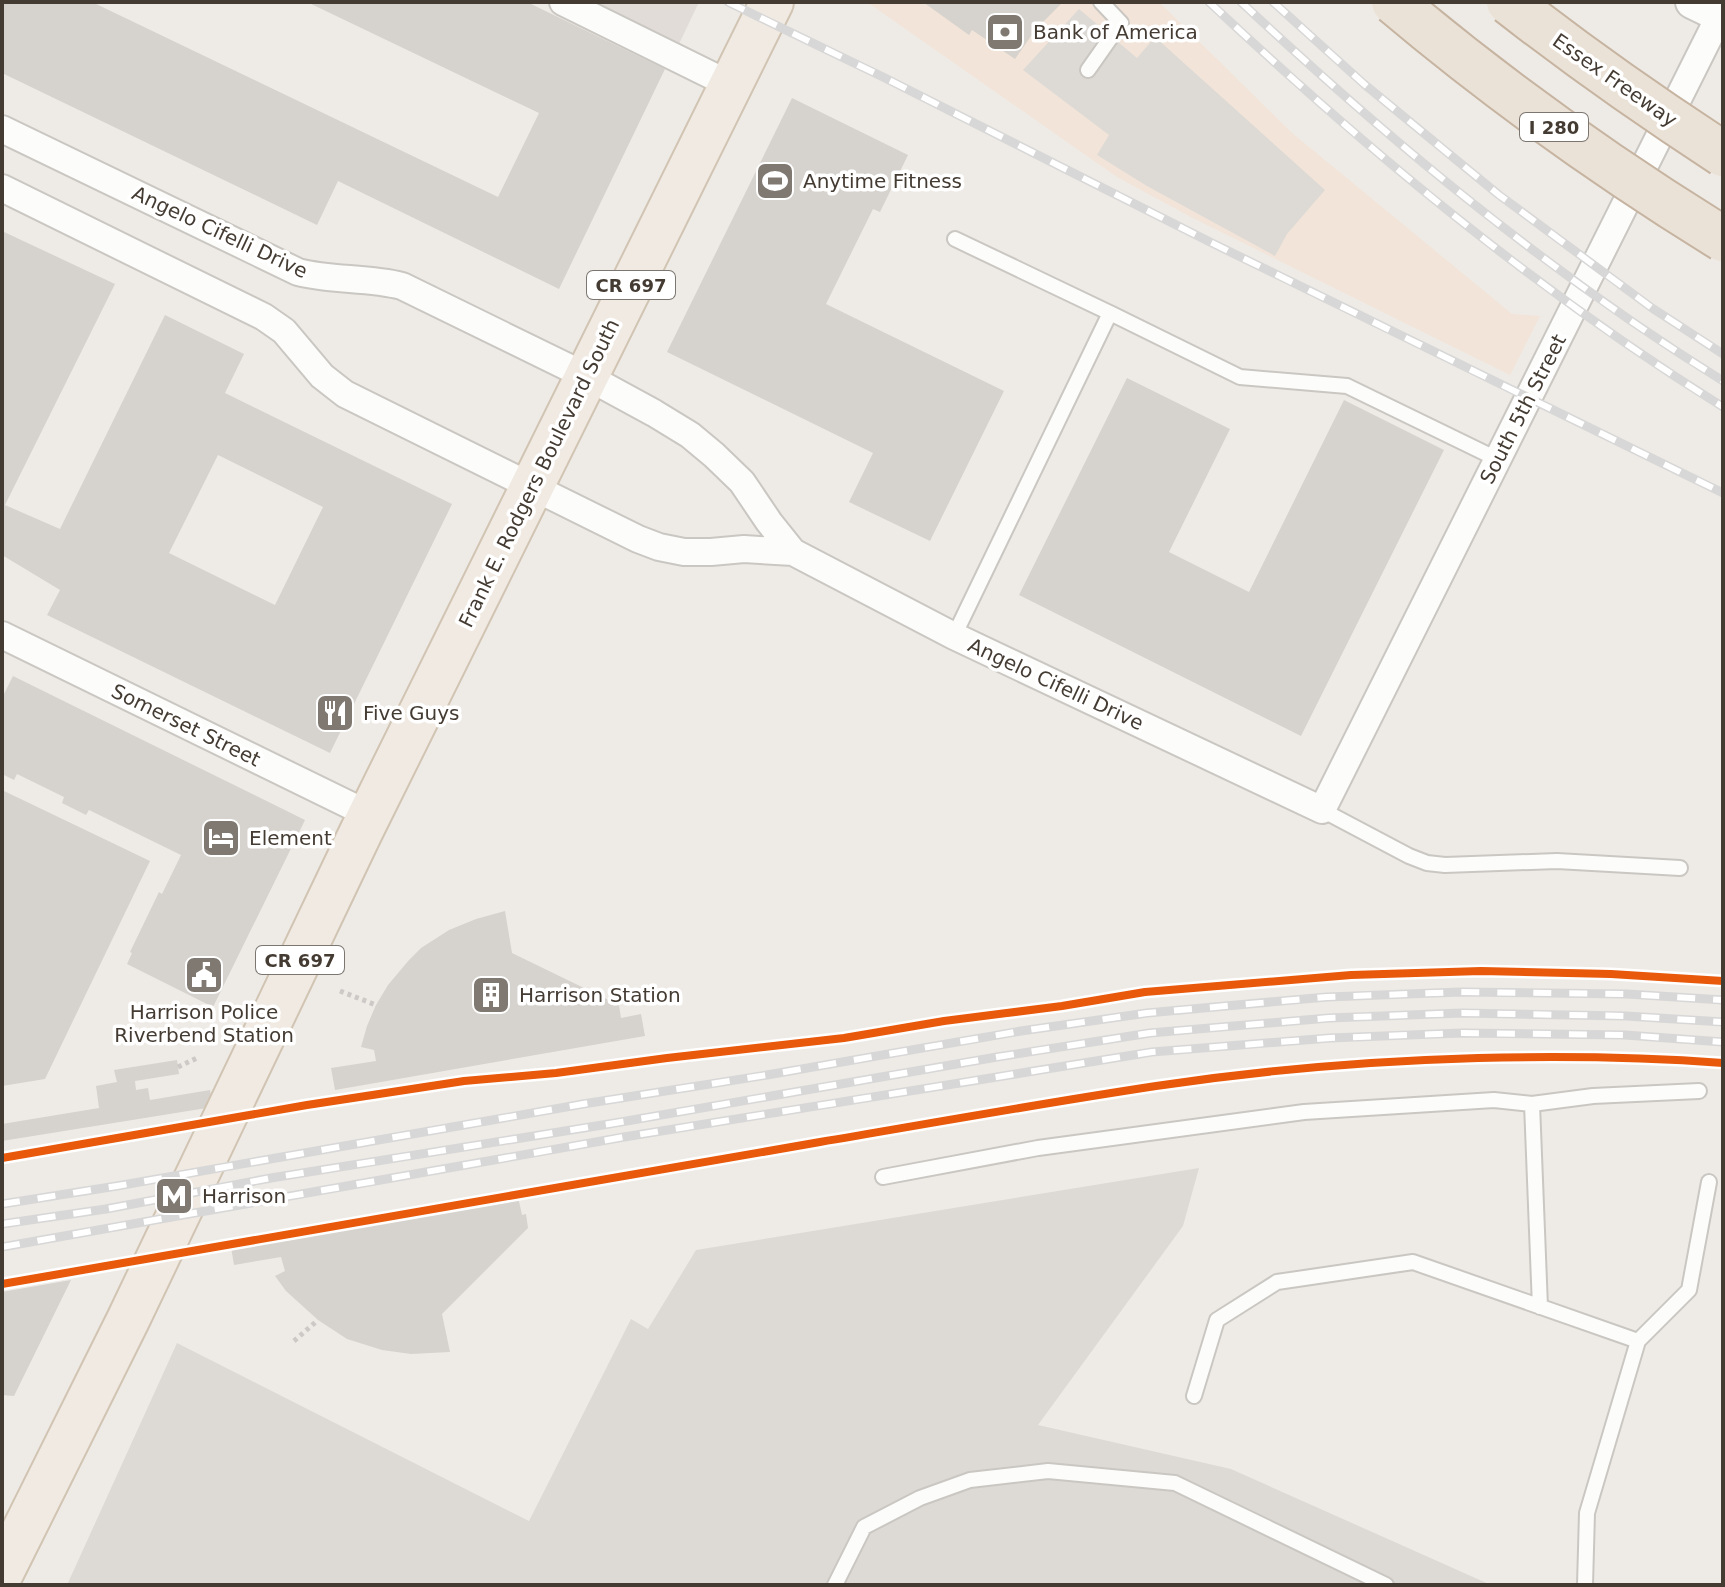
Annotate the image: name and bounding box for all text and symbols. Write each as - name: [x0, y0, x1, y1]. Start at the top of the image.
- bank icon: Bank of America: [984, 11, 1026, 53]
- place label: Bank of America: [1033, 20, 1198, 44]
- street label: Essex Freeway: [1548, 28, 1682, 132]
- road number: I 280: [1520, 113, 1588, 141]
- sports icon: Anytime Fitness: [754, 160, 796, 202]
- place label: Anytime Fitness: [803, 169, 962, 193]
- street label: Angelo Cifelli Drive: [128, 181, 312, 283]
- road number: CR 697: [587, 271, 675, 299]
- street label: Frank E. Rodgers Boulevard South: [454, 315, 624, 631]
- street label: South 5th Street: [1475, 330, 1571, 488]
- street label: Angelo Cifelli Drive: [964, 633, 1148, 735]
- street label: Somerset Street: [108, 679, 264, 772]
- restaurant icon: Five Guys: [314, 692, 356, 734]
- place label: Five Guys: [363, 701, 460, 725]
- hotel icon: Element: [200, 817, 242, 859]
- place label: Element: [249, 826, 332, 850]
- road number: CR 697: [256, 946, 344, 974]
- public building icon: Harrison Police Riverbend Station: [183, 954, 225, 996]
- building icon: Harrison Station: [470, 974, 512, 1016]
- place label: Harrison Station: [519, 983, 681, 1007]
- place label: Harrison Police Riverbend Station: [114, 1000, 294, 1047]
- metro station icon: Harrison: [153, 1175, 195, 1217]
- place label: Harrison: [202, 1184, 286, 1208]

